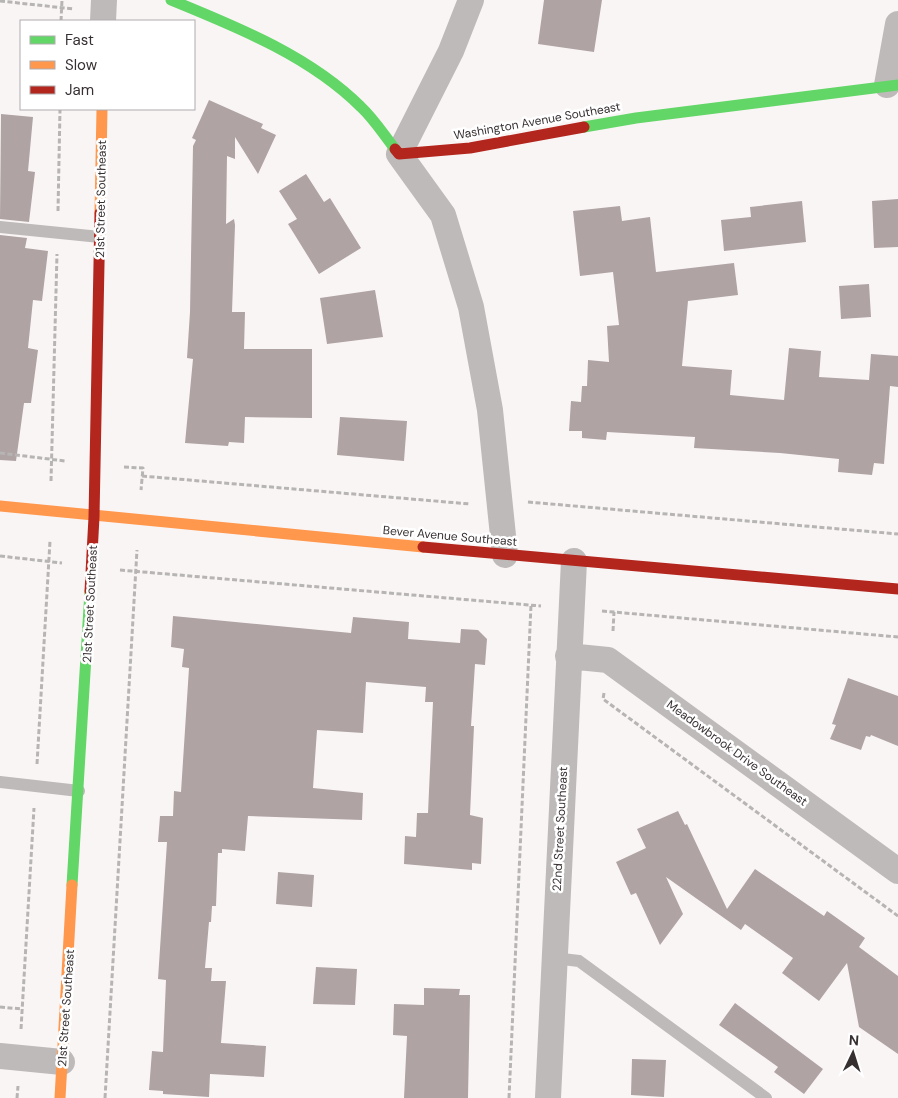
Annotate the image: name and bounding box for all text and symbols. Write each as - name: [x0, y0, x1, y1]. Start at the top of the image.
- legend: [20, 20, 195, 110]
- text: Fast: [65, 30, 94, 50]
- text: Slow: [65, 55, 98, 75]
- text: Jam: [65, 80, 94, 100]
- street label: Washington Avenue Southeast: [452, 98, 622, 144]
- street label: 21st Street Southeast: [92, 140, 110, 258]
- street label: Bever Avenue Southeast: [382, 522, 518, 550]
- street label: 21st Street Southeast: [79, 544, 101, 663]
- street label: Meadowbrook Drive Southeast: [663, 697, 811, 810]
- street label: 22nd Street Southeast: [549, 766, 571, 892]
- street label: 21st Street Southeast: [54, 948, 78, 1067]
- north arrow: [828, 1028, 878, 1078]
- text: N: [848, 1031, 860, 1049]

